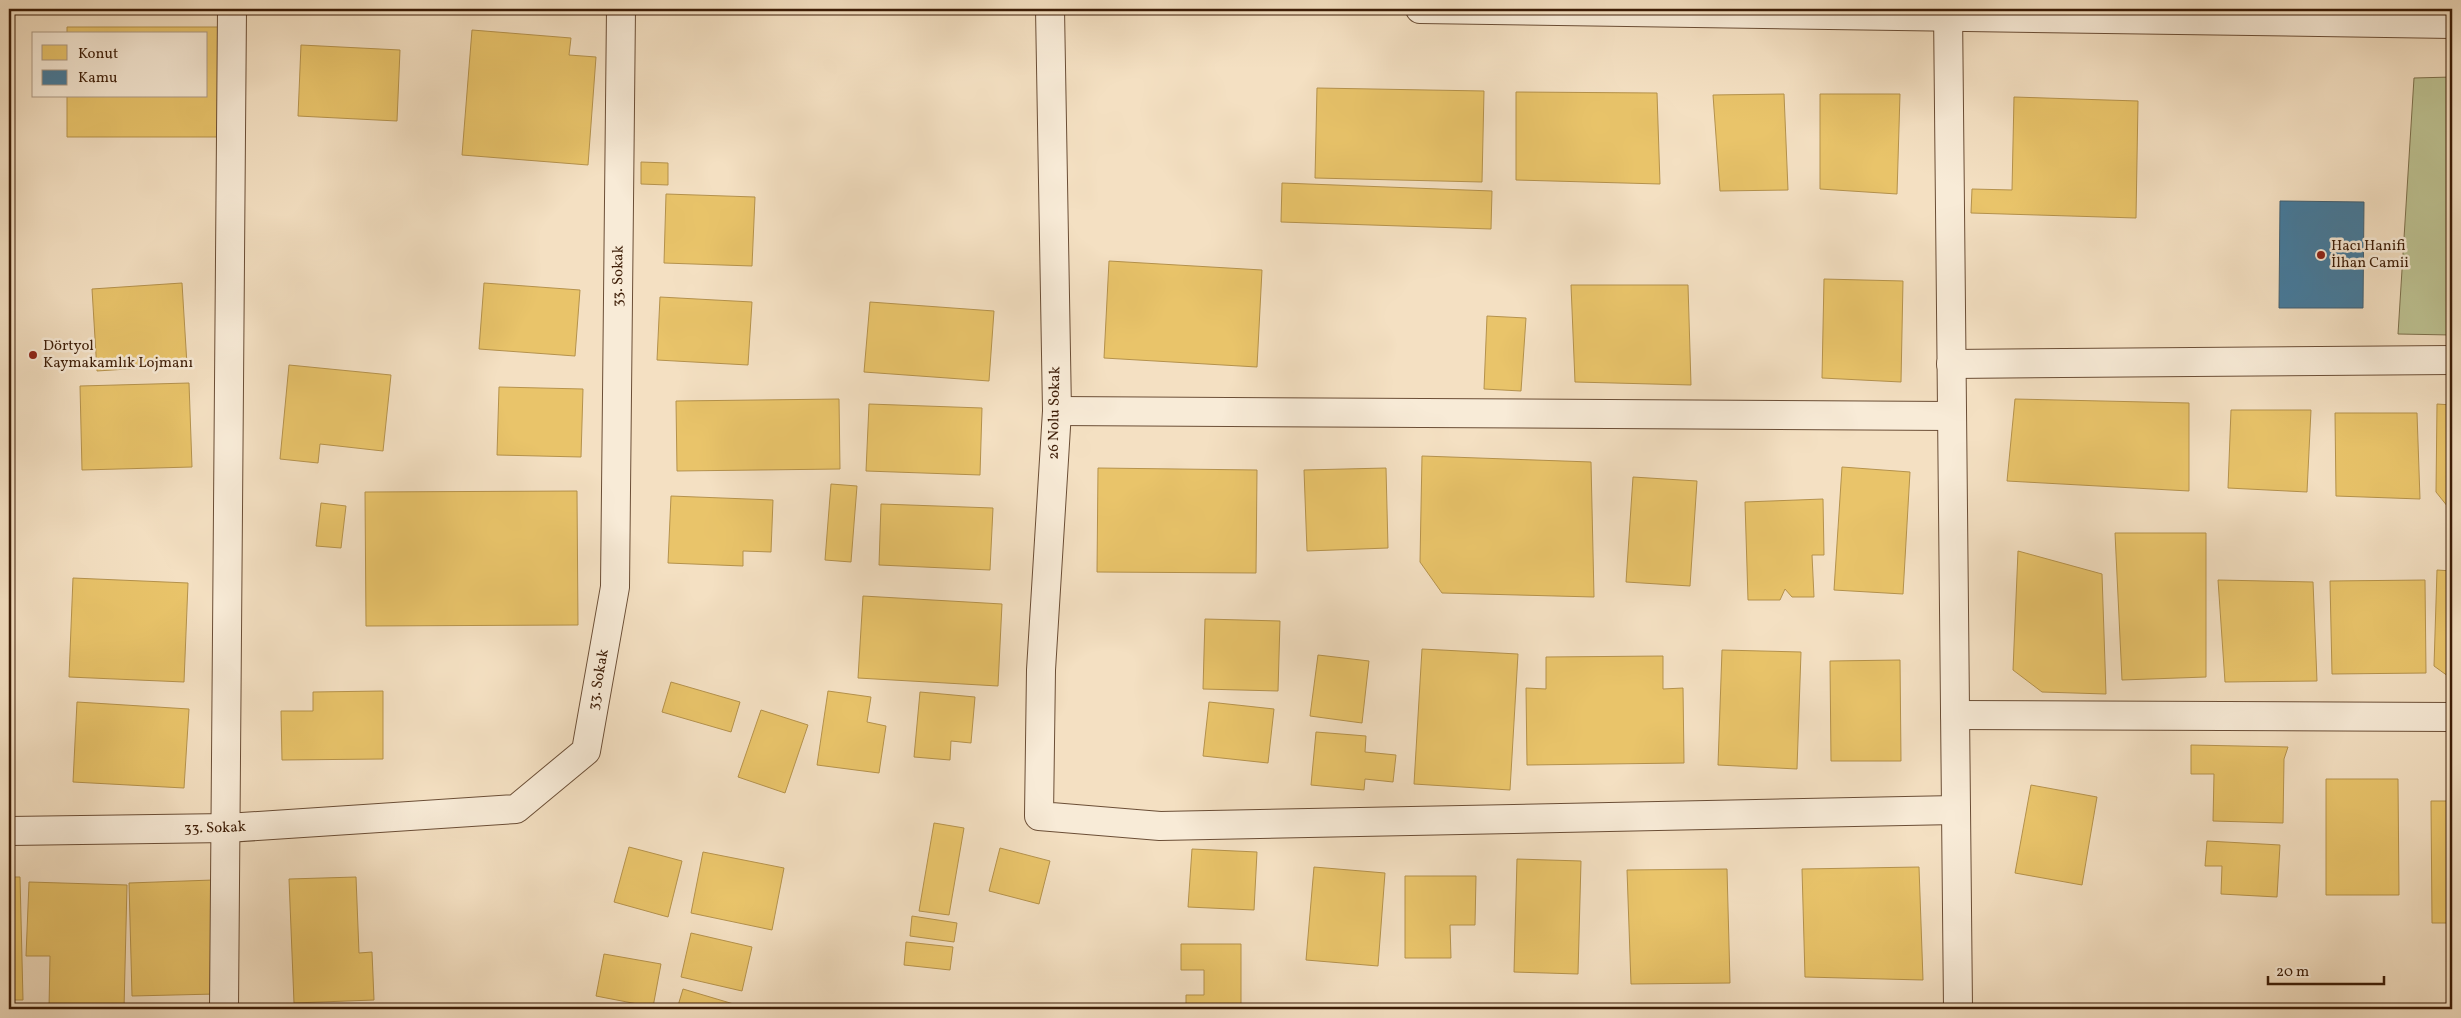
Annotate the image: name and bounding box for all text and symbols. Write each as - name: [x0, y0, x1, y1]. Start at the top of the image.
- legend: [32, 32, 208, 98]
- text: Konut: [78, 44, 118, 65]
- text: Kamu: [78, 68, 117, 89]
- place label: Hacı Hanifi İlhan Camii: [2331, 236, 2409, 274]
- street label: 33. Sokak: [607, 245, 629, 307]
- marker: Hacı Hanifi İlhan Camii: [2315, 249, 2327, 261]
- place label: Dörtyol Kaymakamlık Lojmanı: [43, 336, 193, 374]
- marker: Dörtyol Kaymakamlık Lojmanı: [27, 349, 39, 361]
- street label: 26 Nolu Sokak: [1044, 366, 1066, 460]
- street label: 33. Sokak: [583, 647, 614, 712]
- street label: 33. Sokak: [184, 816, 247, 839]
- scale bar: [2268, 953, 2385, 985]
- text: 20 m: [2276, 962, 2309, 983]

